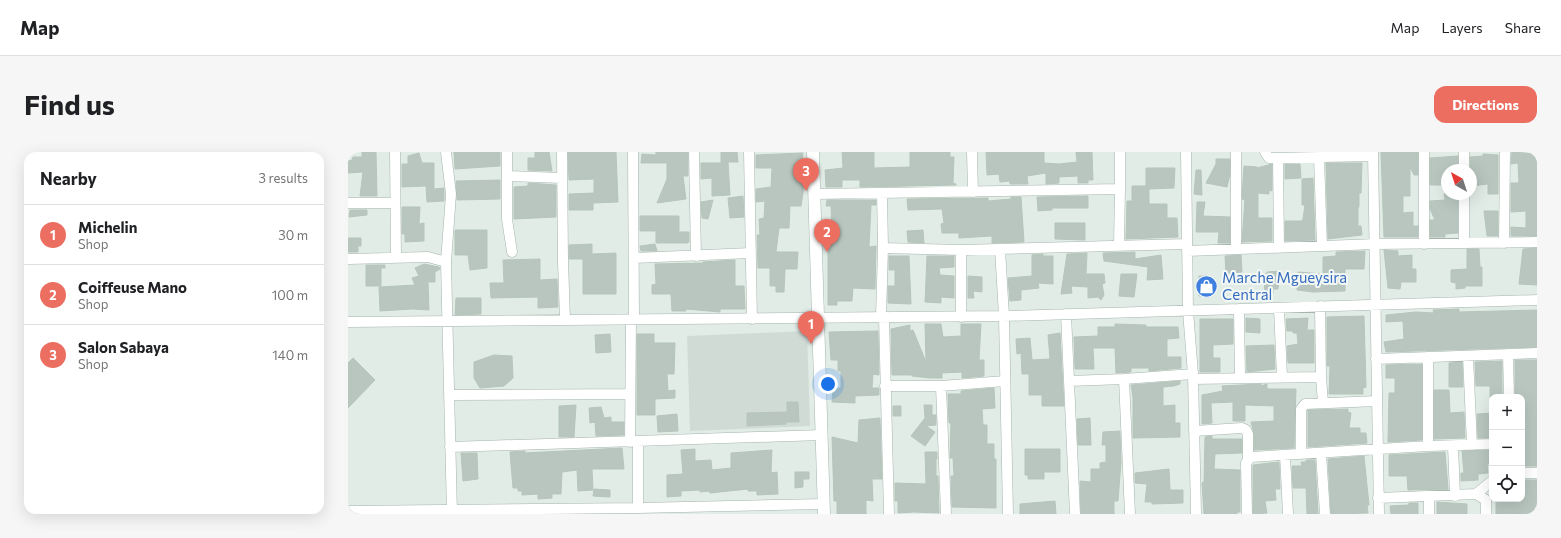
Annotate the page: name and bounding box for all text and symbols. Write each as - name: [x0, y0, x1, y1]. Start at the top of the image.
- text: Map: [20, 16, 59, 39]
- text: Map: [1391, 19, 1419, 36]
- text: Layers: [1441, 19, 1483, 36]
- text: Share: [1505, 19, 1541, 36]
- button: Directions: [1434, 86, 1537, 123]
- text: Find us: [24, 87, 115, 121]
- pin: 3: [793, 158, 819, 191]
- north arrow: [1441, 164, 1477, 200]
- text: Nearby: [40, 168, 97, 189]
- text: 3 results: [259, 170, 308, 186]
- text: Michelin: [78, 218, 137, 236]
- pin: 2: [814, 219, 840, 252]
- text: 1: [50, 227, 56, 243]
- text: 30 m: [278, 227, 308, 243]
- text: Shop: [78, 236, 109, 252]
- place label: Marche Mgueysira Central: [1222, 268, 1347, 303]
- shop icon: Marche Mgueysira Central: [1193, 273, 1219, 299]
- text: Coiffeuse Mano: [78, 278, 187, 296]
- text: 2: [49, 287, 57, 303]
- text: 100 m: [272, 287, 308, 303]
- text: Shop: [78, 296, 109, 312]
- pin: 1: [798, 311, 824, 344]
- text: Salon Sabaya: [78, 338, 169, 356]
- text: 3: [49, 347, 57, 363]
- text: 140 m: [272, 347, 308, 363]
- text: Shop: [78, 356, 109, 372]
- your location: [818, 374, 838, 394]
- map controls: [1489, 394, 1525, 502]
- button: +: [1489, 394, 1525, 430]
- button: −: [1489, 430, 1525, 466]
- button: locate: [1489, 466, 1525, 502]

